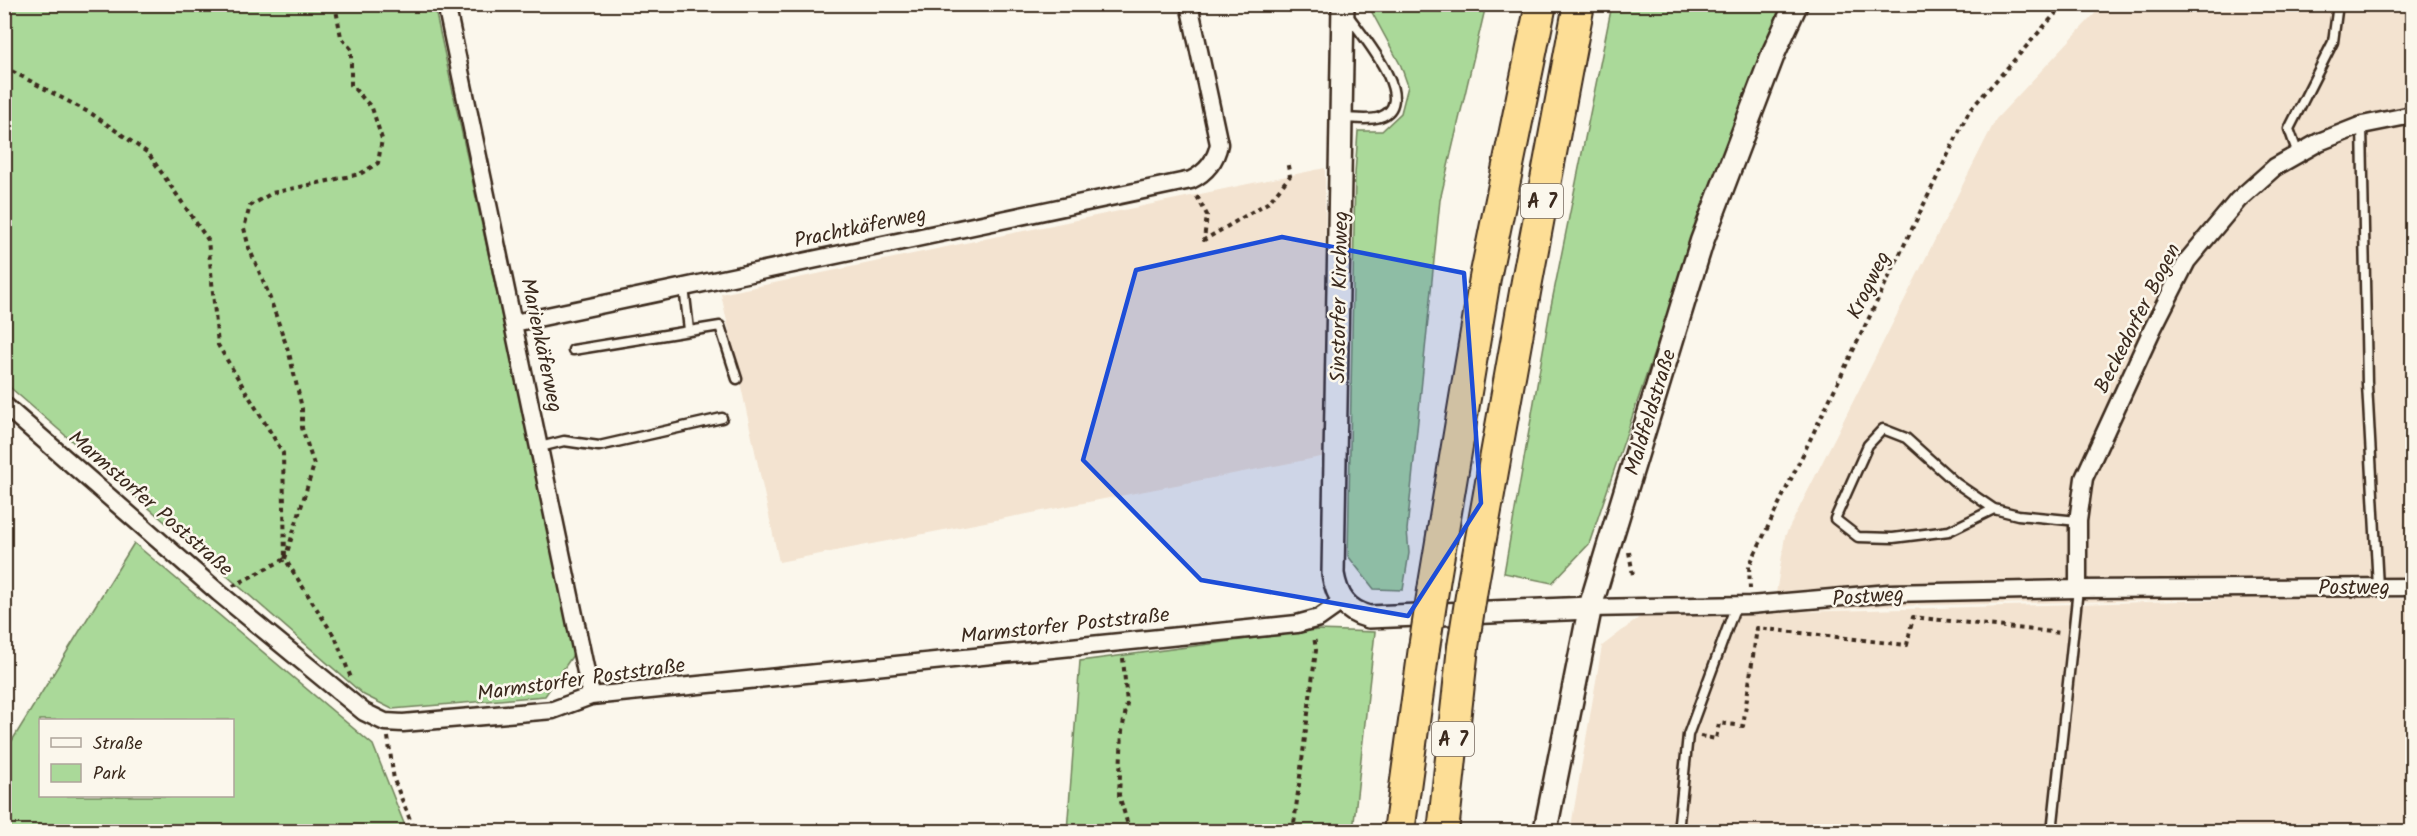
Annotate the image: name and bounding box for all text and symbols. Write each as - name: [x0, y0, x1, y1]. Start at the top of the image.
- road number: A 7: [1521, 184, 1563, 218]
- street label: Prachtkäferweg: [791, 198, 930, 259]
- street label: Sinstorfer Kirchweg: [1323, 211, 1358, 383]
- street label: Beckedorfer Bogen: [2086, 238, 2190, 400]
- street label: Krogweg: [1839, 246, 1900, 325]
- street label: Marienkäferweg: [510, 275, 571, 416]
- street label: Maldfeldstraße: [1617, 345, 1686, 480]
- street label: Marmstorfer Poststraße: [60, 423, 240, 586]
- street label: Postweg: [2318, 572, 2390, 605]
- street label: Postweg: [1831, 579, 1905, 616]
- street label: Marmstorfer Poststraße: [959, 599, 1172, 654]
- street label: Marmstorfer Poststraße: [475, 649, 688, 711]
- legend: [39, 719, 234, 797]
- road number: A 7: [1432, 722, 1474, 756]
- text: Straße: [93, 730, 143, 759]
- text: Park: [93, 760, 126, 789]

